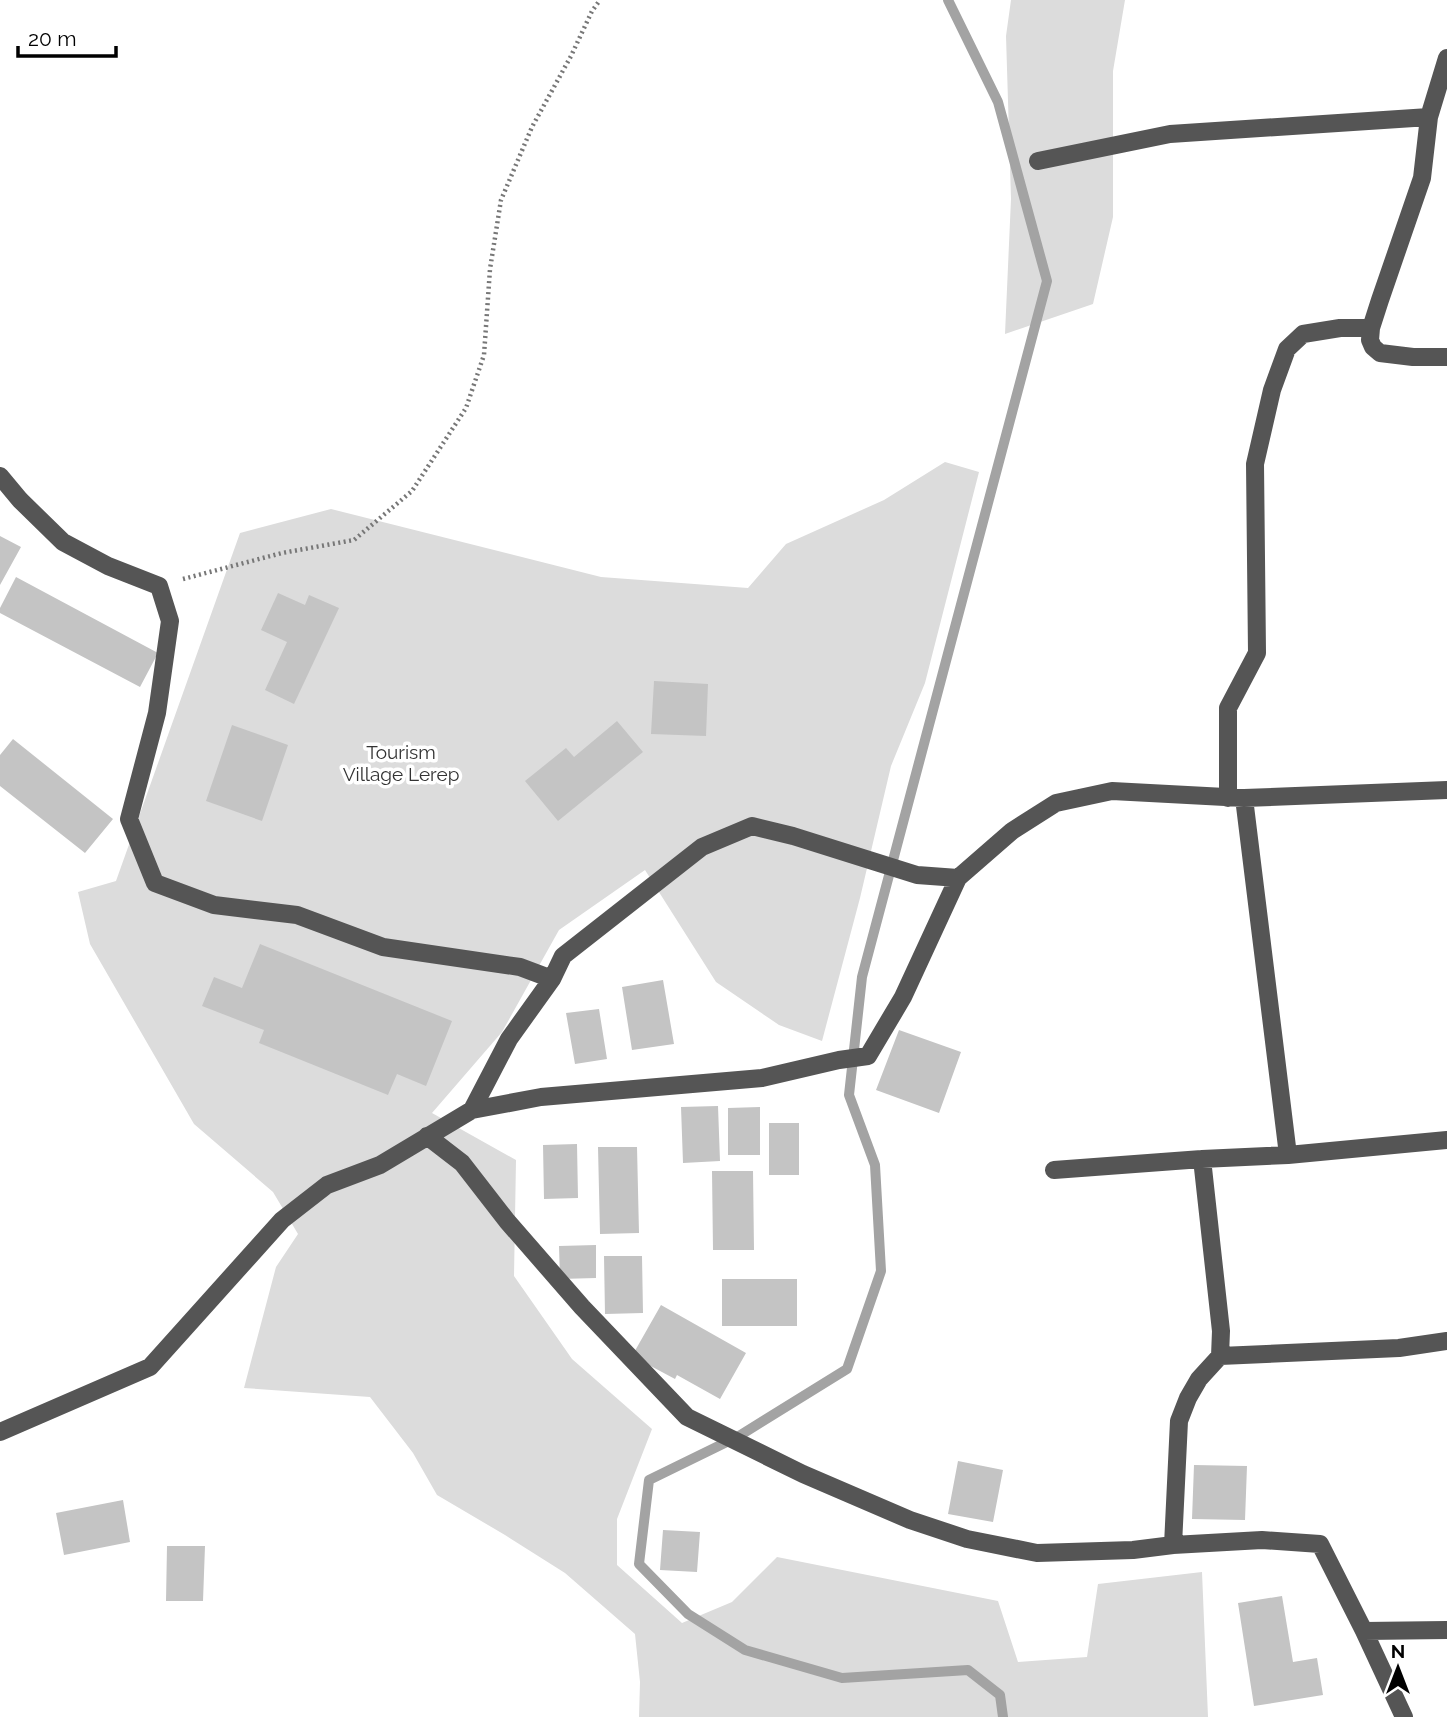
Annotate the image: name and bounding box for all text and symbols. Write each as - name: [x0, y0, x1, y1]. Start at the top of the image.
- scale bar: [18, 14, 116, 58]
- text: 20 m: [28, 26, 76, 51]
- park label: Tourism Village Lerep: [343, 741, 459, 785]
- north arrow: [1363, 1633, 1433, 1703]
- text: N: [1391, 1640, 1405, 1662]

